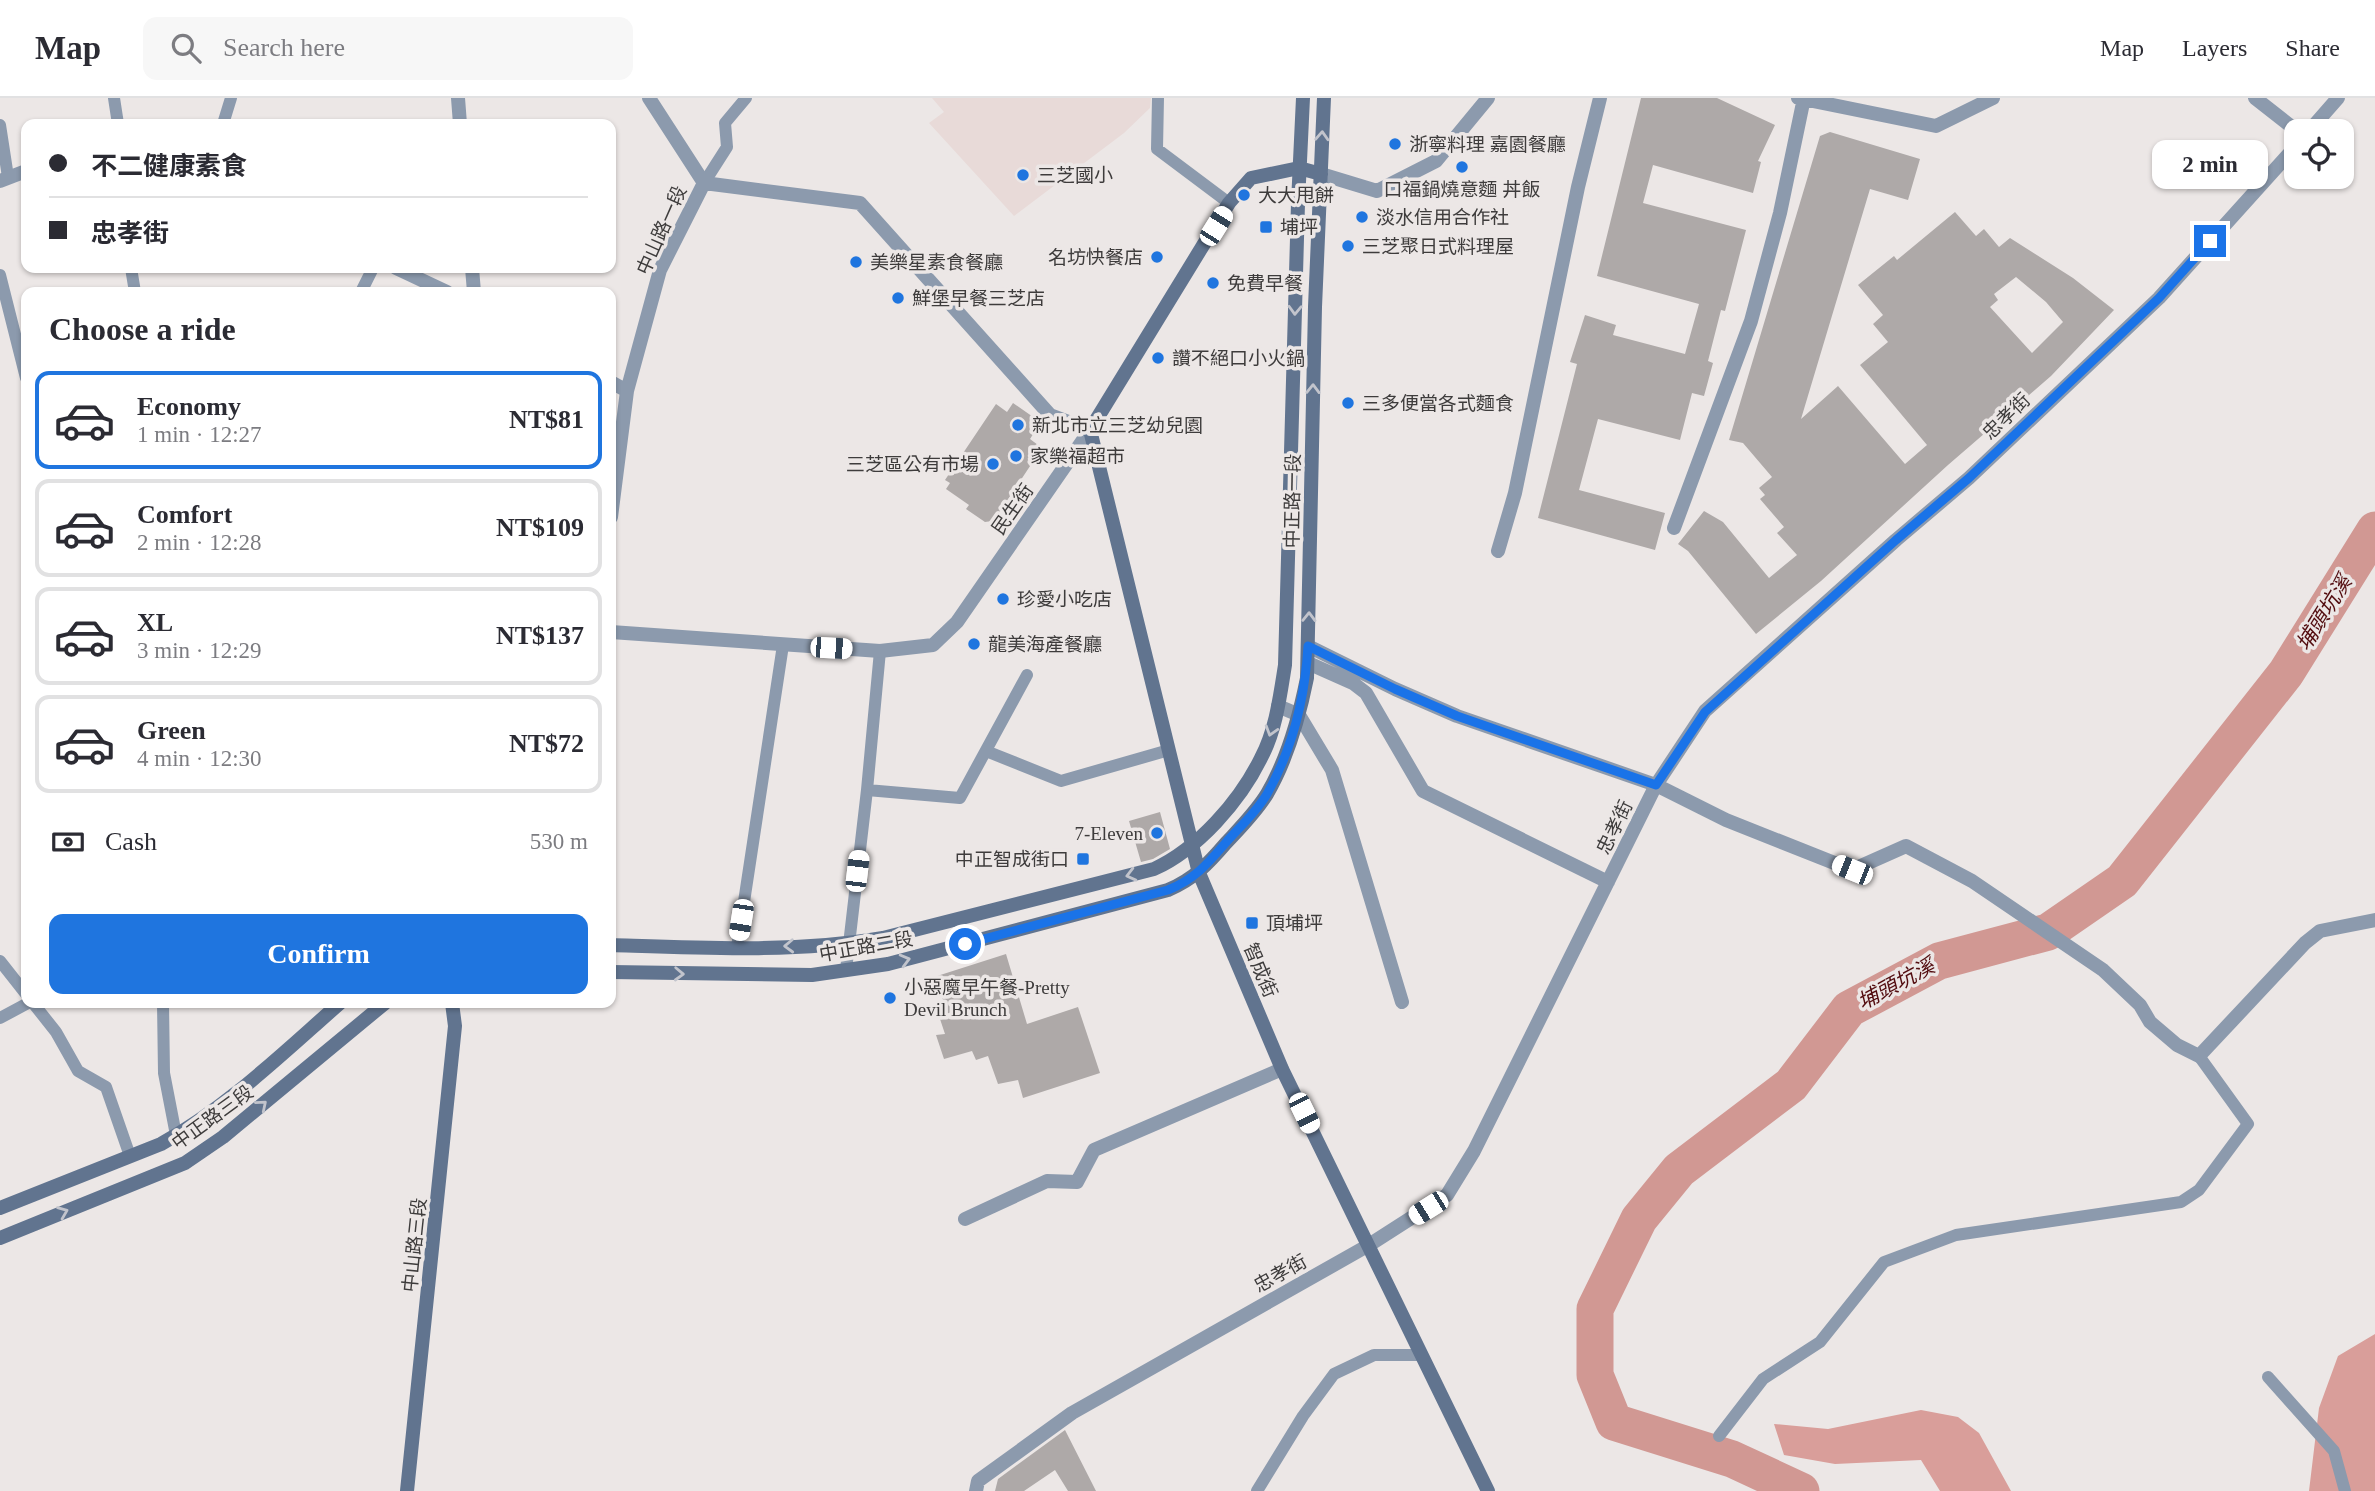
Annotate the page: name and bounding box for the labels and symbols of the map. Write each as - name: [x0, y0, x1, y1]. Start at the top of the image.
- one-way arrow: [1315, 130, 1330, 141]
- place label: 浙寧料理 嘉園餐廳: [1409, 134, 1566, 155]
- marker: 浙寧料理 嘉園餐廳: [1387, 136, 1403, 152]
- callout: 2 min: [2152, 139, 2268, 188]
- marker: 口福鍋燒意麵 丼飯: [1454, 159, 1470, 175]
- place label: 三芝國小: [1037, 165, 1113, 186]
- marker: 三芝國小: [1015, 167, 1031, 183]
- place label: 口福鍋燒意麵 丼飯: [1384, 179, 1540, 200]
- street label: 中山路一段: [633, 183, 690, 278]
- place label: 大大甩餅: [1258, 185, 1334, 206]
- marker: 大大甩餅: [1236, 187, 1252, 203]
- car: [1196, 203, 1237, 249]
- place label: 淡水信用合作社: [1376, 207, 1509, 228]
- marker: 淡水信用合作社: [1354, 209, 1370, 225]
- place label: 埔坪: [1280, 217, 1318, 238]
- marker: 埔坪: [1258, 219, 1274, 235]
- route end: [2194, 225, 2226, 257]
- place label: 三芝聚日式料理屋: [1362, 236, 1514, 257]
- marker: 三芝聚日式料理屋: [1340, 238, 1356, 254]
- place label: 名坊快餐店: [1048, 247, 1143, 268]
- marker: 名坊快餐店: [1149, 249, 1165, 265]
- place label: 美樂星素食餐廳: [870, 252, 1003, 273]
- marker: 美樂星素食餐廳: [848, 254, 864, 270]
- place label: 免費早餐: [1227, 273, 1303, 294]
- marker: 免費早餐: [1205, 275, 1221, 291]
- place label: 鮮堡早餐三芝店: [912, 288, 1045, 309]
- marker: 鮮堡早餐三芝店: [890, 290, 906, 306]
- one-way arrow: [1287, 304, 1302, 315]
- place label: 讚不絕口小火鍋: [1172, 348, 1305, 369]
- marker: 讚不絕口小火鍋: [1150, 350, 1166, 366]
- one-way arrow: [1306, 384, 1321, 395]
- street label: 忠孝街: [1979, 389, 2034, 444]
- place label: 三多便當各式麵食: [1362, 393, 1514, 414]
- marker: 三多便當各式麵食: [1340, 395, 1356, 411]
- place label: 新北市立三芝幼兒園: [1032, 415, 1203, 436]
- marker: 新北市立三芝幼兒園: [1010, 417, 1026, 433]
- place label: 家樂福超市: [1030, 446, 1125, 467]
- marker: 家樂福超市: [1008, 448, 1024, 464]
- street label: 中正路一段: [1281, 453, 1304, 549]
- place label: 三芝區公有市場: [846, 454, 979, 475]
- marker: 三芝區公有市場: [985, 456, 1001, 472]
- street label: 民生街: [987, 480, 1037, 539]
- water label: 埔頭坑溪: [2292, 568, 2358, 655]
- place label: 珍愛小吃店: [1017, 589, 1112, 610]
- marker: 珍愛小吃店: [995, 591, 1011, 607]
- one-way arrow: [1301, 611, 1317, 621]
- place label: 龍美海產餐廳: [988, 634, 1102, 655]
- car: [810, 636, 853, 660]
- marker: 龍美海產餐廳: [966, 636, 982, 652]
- one-way arrow: [1264, 725, 1279, 737]
- street label: 忠孝街: [1593, 797, 1636, 857]
- place label: 7-Eleven: [1074, 823, 1144, 844]
- marker: 7-Eleven: [1149, 825, 1165, 841]
- car: [845, 849, 870, 893]
- place label: 中正智成街口: [955, 849, 1069, 870]
- marker: 中正智成街口: [1075, 851, 1091, 867]
- car: [1829, 852, 1876, 888]
- one-way arrow: [1125, 867, 1137, 881]
- car: [728, 898, 755, 942]
- place label: 頂埔坪: [1266, 913, 1323, 934]
- marker: 頂埔坪: [1244, 915, 1260, 931]
- street label: 中正路二段: [817, 928, 915, 965]
- route start: [949, 928, 981, 960]
- one-way arrow: [783, 938, 794, 953]
- street label: 智成街: [1240, 940, 1281, 1001]
- water label: 埔頭坑溪: [1853, 952, 1941, 1014]
- one-way arrow: [899, 954, 911, 968]
- one-way arrow: [674, 966, 685, 982]
- place label: 小惡魔早午餐-Pretty Devil Brunch: [904, 977, 1070, 1020]
- marker: 小惡魔早午餐-Pretty Devil Brunch: [882, 990, 898, 1006]
- street label: 中正路三段: [168, 1081, 257, 1154]
- car: [1286, 1090, 1323, 1136]
- one-way arrow: [253, 1101, 266, 1113]
- car: [1405, 1188, 1452, 1228]
- street label: 中山路三段: [399, 1197, 430, 1293]
- one-way arrow: [57, 1207, 69, 1221]
- street label: 忠孝街: [1250, 1250, 1310, 1296]

